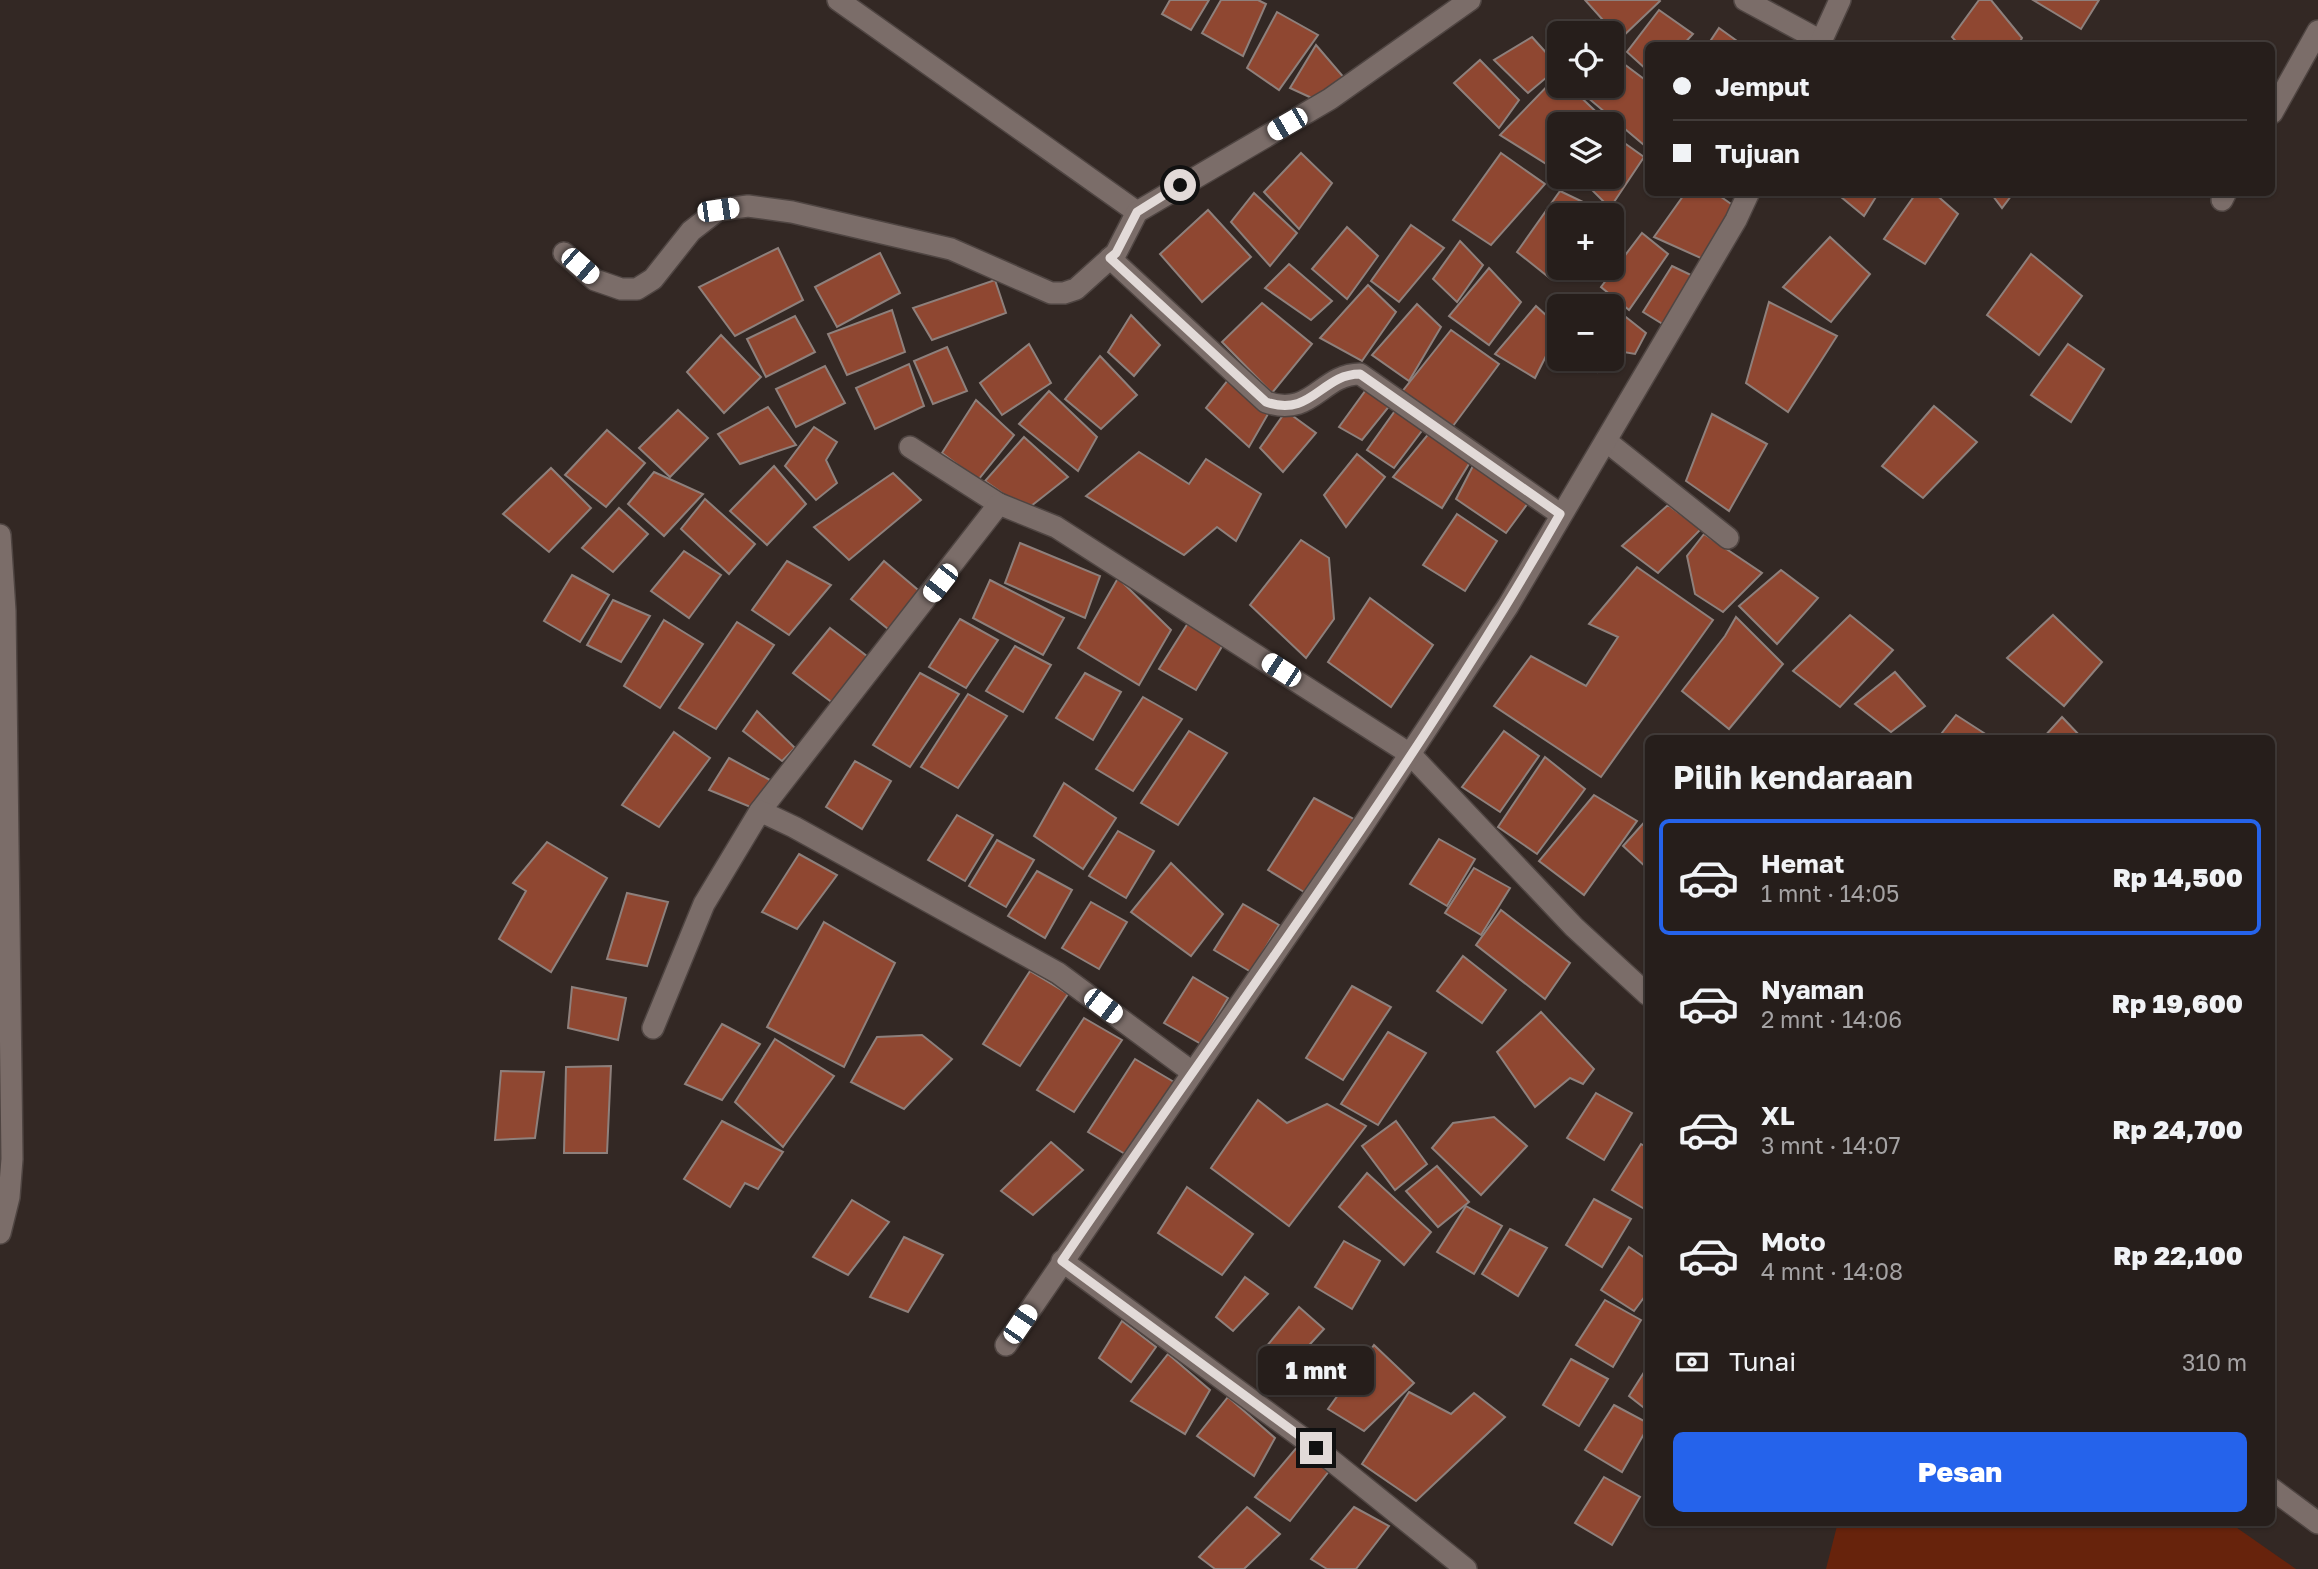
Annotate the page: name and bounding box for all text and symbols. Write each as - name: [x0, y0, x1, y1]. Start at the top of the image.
- map controls: [1547, 21, 1624, 371]
- button: locate: [1547, 21, 1624, 98]
- text: Jemput: [1715, 71, 1810, 102]
- car: [1264, 104, 1311, 144]
- button: layers: [1547, 112, 1624, 189]
- text: Tujuan: [1715, 138, 1800, 169]
- route start: [1164, 169, 1196, 201]
- car: [696, 197, 741, 223]
- button: +: [1547, 203, 1624, 280]
- car: [558, 244, 603, 288]
- button: −: [1547, 294, 1624, 371]
- car: [919, 560, 962, 606]
- car: [1258, 650, 1305, 690]
- text: Pilih kendaraan: [1673, 758, 1913, 796]
- icon: car: [1677, 846, 1740, 909]
- text: Hemat: [1761, 848, 1844, 879]
- text: Rp 14,500: [2113, 862, 2243, 893]
- text: 1 mnt · 14:05: [1761, 879, 1899, 907]
- icon: car: [1677, 972, 1740, 1035]
- text: Nyaman: [1761, 974, 1864, 1005]
- car: [1080, 985, 1127, 1027]
- text: Rp 19,600: [2112, 988, 2243, 1019]
- text: 2 mnt · 14:06: [1761, 1005, 1902, 1033]
- icon: car: [1677, 1098, 1740, 1161]
- text: XL: [1761, 1100, 1795, 1131]
- text: Rp 24,700: [2112, 1114, 2243, 1145]
- text: 3 mnt · 14:07: [1761, 1131, 1901, 1159]
- icon: car: [1677, 1224, 1740, 1287]
- text: Moto: [1761, 1226, 1826, 1257]
- text: Rp 22,100: [2113, 1240, 2243, 1271]
- text: 4 mnt · 14:08: [1761, 1257, 1903, 1285]
- car: [1000, 1301, 1041, 1347]
- icon: cash: [1673, 1343, 1711, 1381]
- callout: 1 mnt: [1258, 1346, 1374, 1396]
- text: Tunai: [1729, 1346, 1796, 1377]
- text: 310 m: [2182, 1348, 2247, 1376]
- text: 1 mnt: [1285, 1356, 1347, 1384]
- route end: [1300, 1432, 1332, 1464]
- button: Pesan: [1673, 1432, 2247, 1512]

